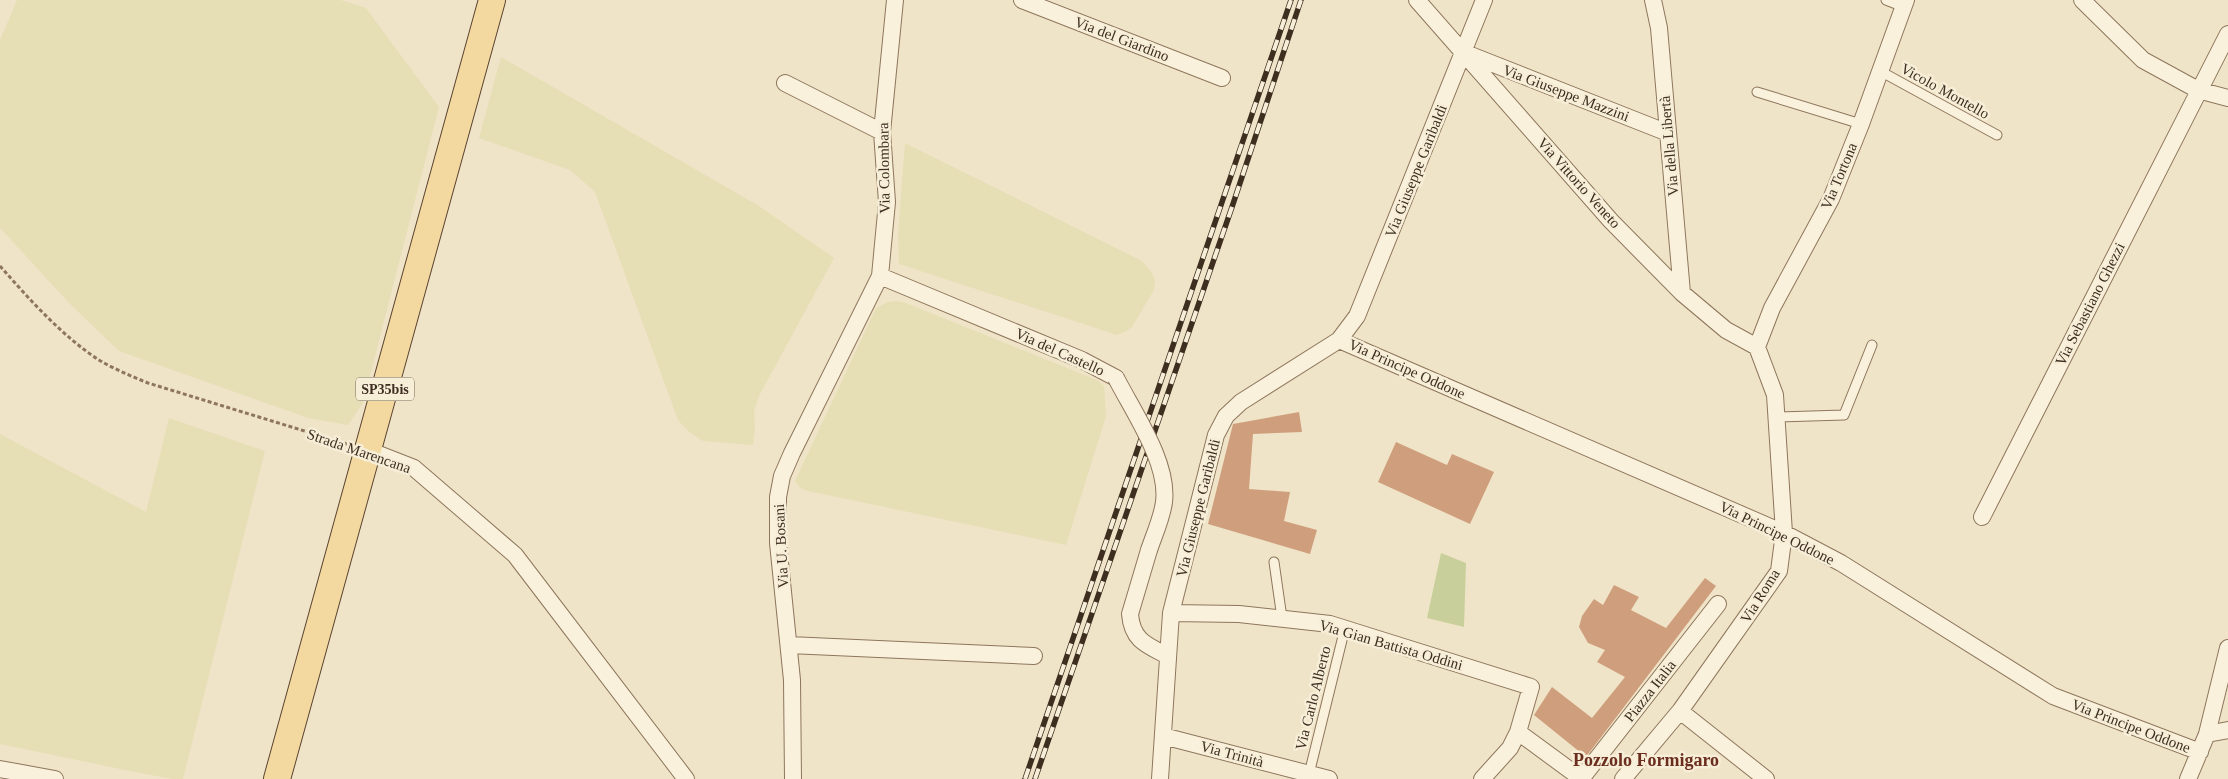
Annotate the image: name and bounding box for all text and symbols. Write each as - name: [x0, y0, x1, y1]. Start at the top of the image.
- street label: Via del Giardino: [1072, 14, 1172, 64]
- street label: Vicolo Montello: [1898, 60, 1992, 122]
- street label: Via Giuseppe Mazzini: [1501, 62, 1631, 124]
- street label: Via della Libertà: [1657, 95, 1681, 197]
- street label: Via Giuseppe Garibaldi: [1382, 102, 1450, 240]
- street label: Via Colombara: [875, 122, 893, 214]
- street label: Via Vittorio Veneto: [1534, 135, 1624, 231]
- street label: Via Tortona: [1818, 140, 1860, 212]
- street label: Via Sebastiano Ghezzi: [2052, 240, 2128, 368]
- street label: Via del Castello: [1013, 325, 1107, 379]
- street label: Via Principe Oddone: [1346, 336, 1468, 402]
- road number: SP35bis: [356, 378, 414, 400]
- street label: Strada Marencana: [305, 426, 413, 476]
- street label: Via Giuseppe Garibaldi: [1173, 437, 1223, 579]
- street label: Via Principe Oddone: [1717, 498, 1837, 568]
- street label: Via U. Bosani: [771, 503, 791, 589]
- street label: Via Roma: [1737, 566, 1783, 626]
- street label: Via Gian Battista Oddini: [1317, 617, 1465, 673]
- street label: Via Carlo Alberto: [1292, 644, 1334, 752]
- street label: Piazza Italia: [1621, 657, 1679, 725]
- street label: Via Principe Oddone: [2069, 696, 2193, 756]
- street label: Via Trinità: [1199, 738, 1266, 770]
- district label: Pozzolo Formigaro: [1573, 750, 1719, 770]

